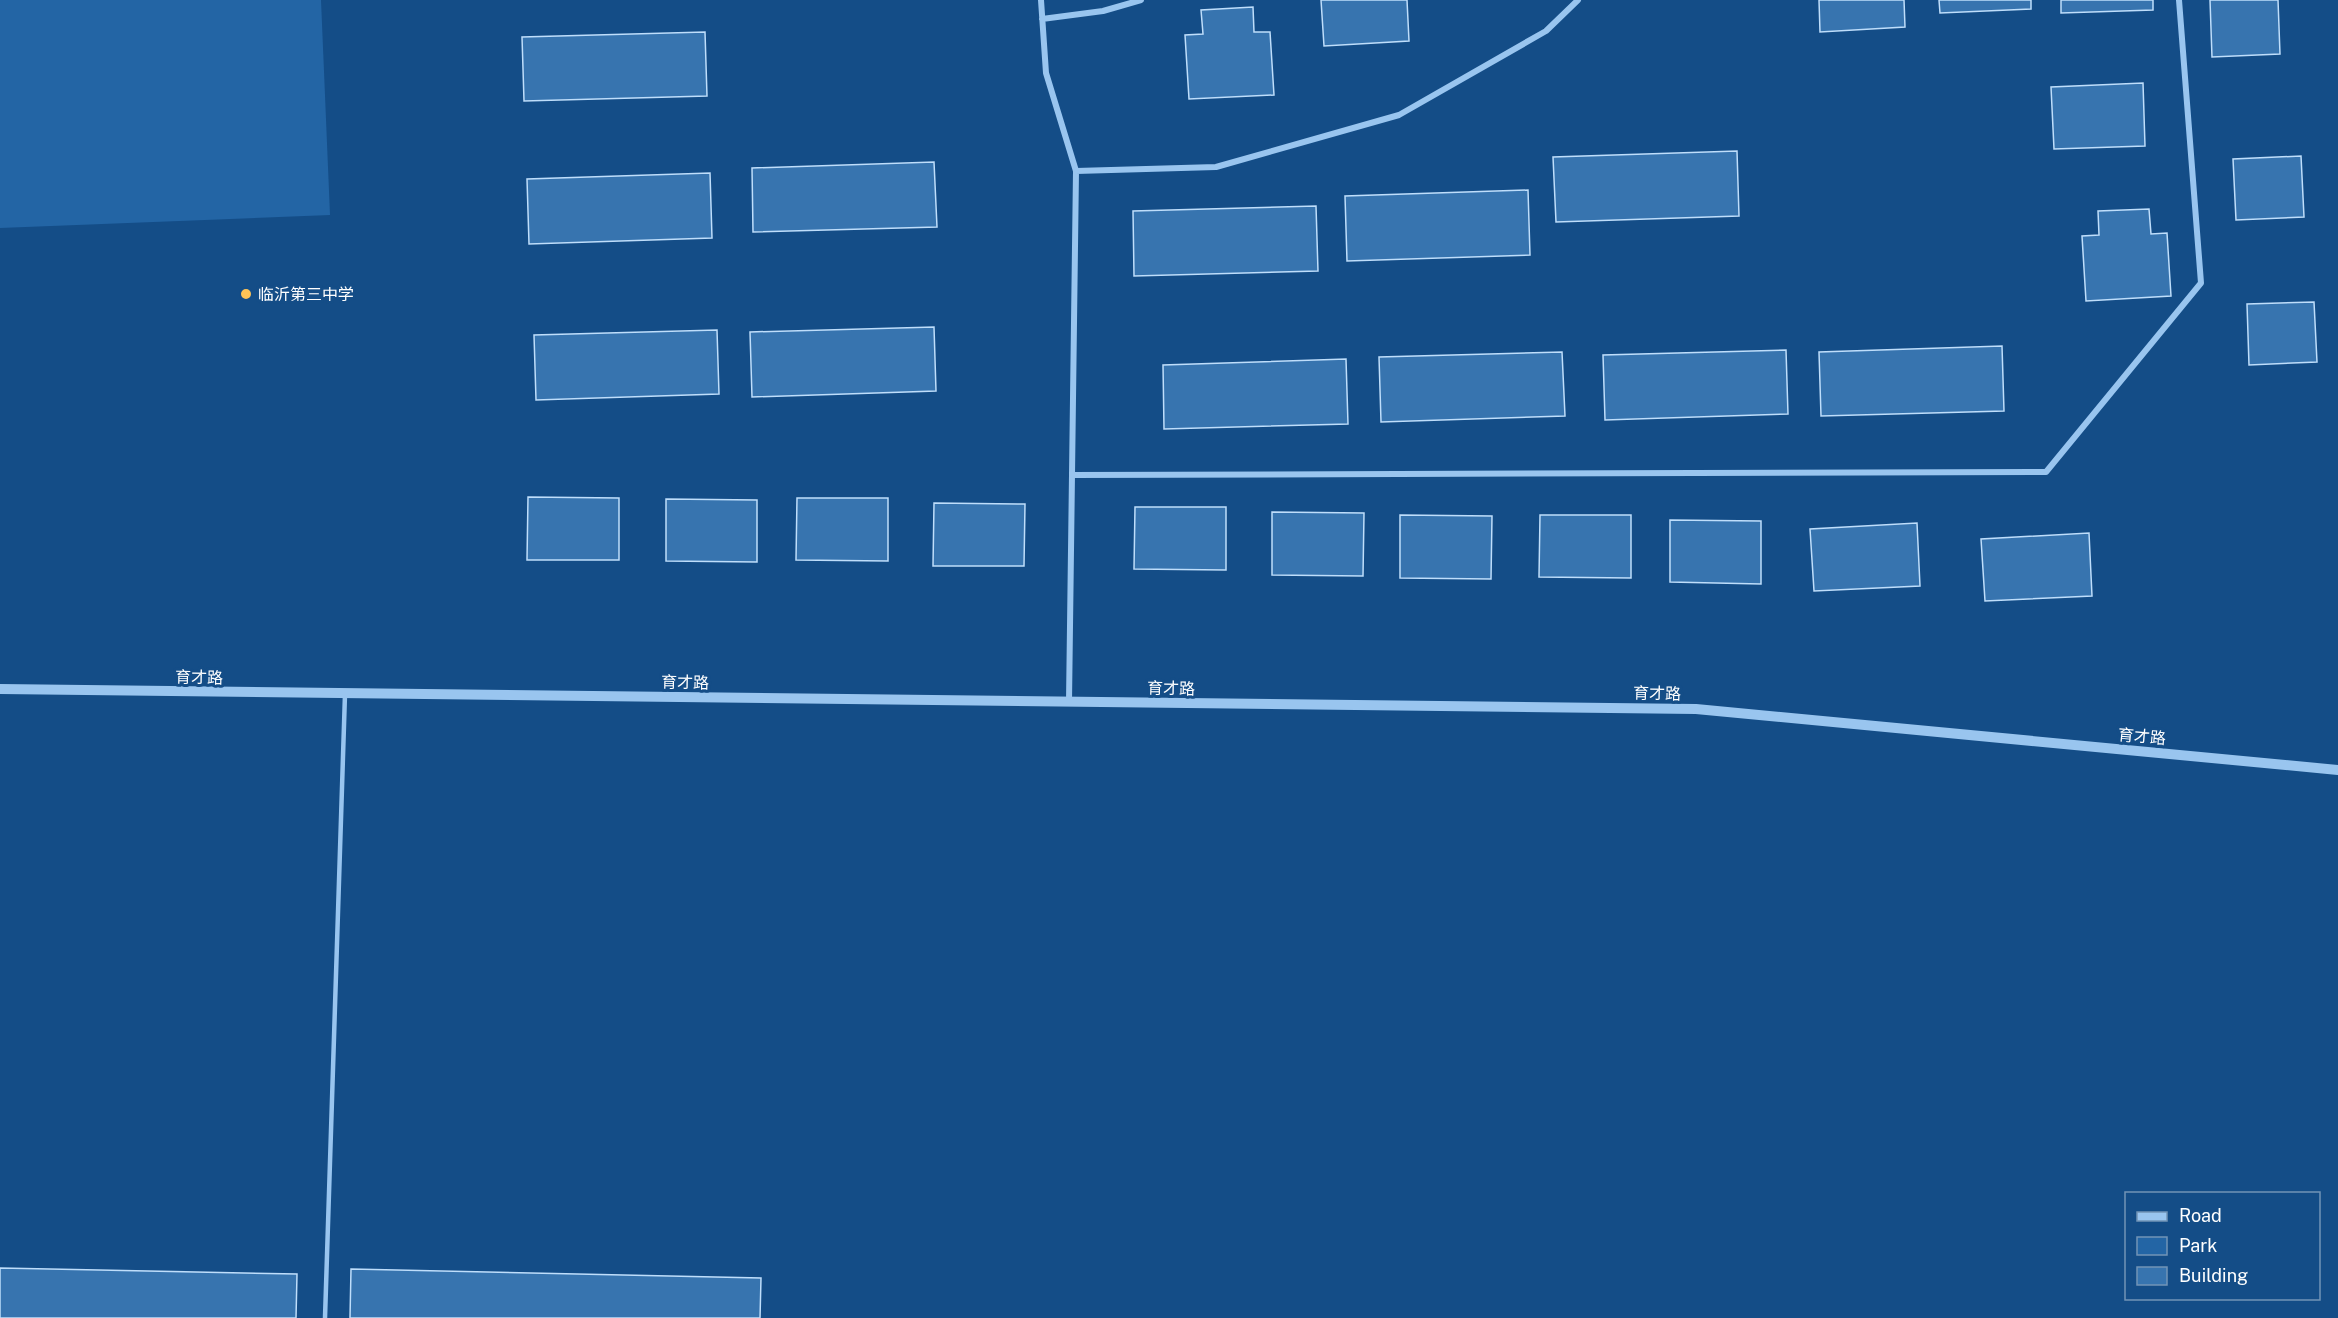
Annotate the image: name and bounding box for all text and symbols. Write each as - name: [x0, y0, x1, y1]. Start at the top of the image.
- place label: 临沂第三中学: [258, 285, 354, 304]
- marker: 临沂第三中学: [239, 287, 253, 301]
- street label: 育才路: [175, 668, 223, 687]
- street label: 育才路: [661, 673, 709, 692]
- street label: 育才路: [1147, 679, 1195, 698]
- street label: 育才路: [1633, 684, 1681, 703]
- street label: 育才路: [2117, 725, 2167, 748]
- legend: [2125, 1192, 2320, 1300]
- text: Road: [2179, 1205, 2222, 1226]
- text: Park: [2179, 1235, 2217, 1256]
- text: Building: [2179, 1265, 2248, 1286]

